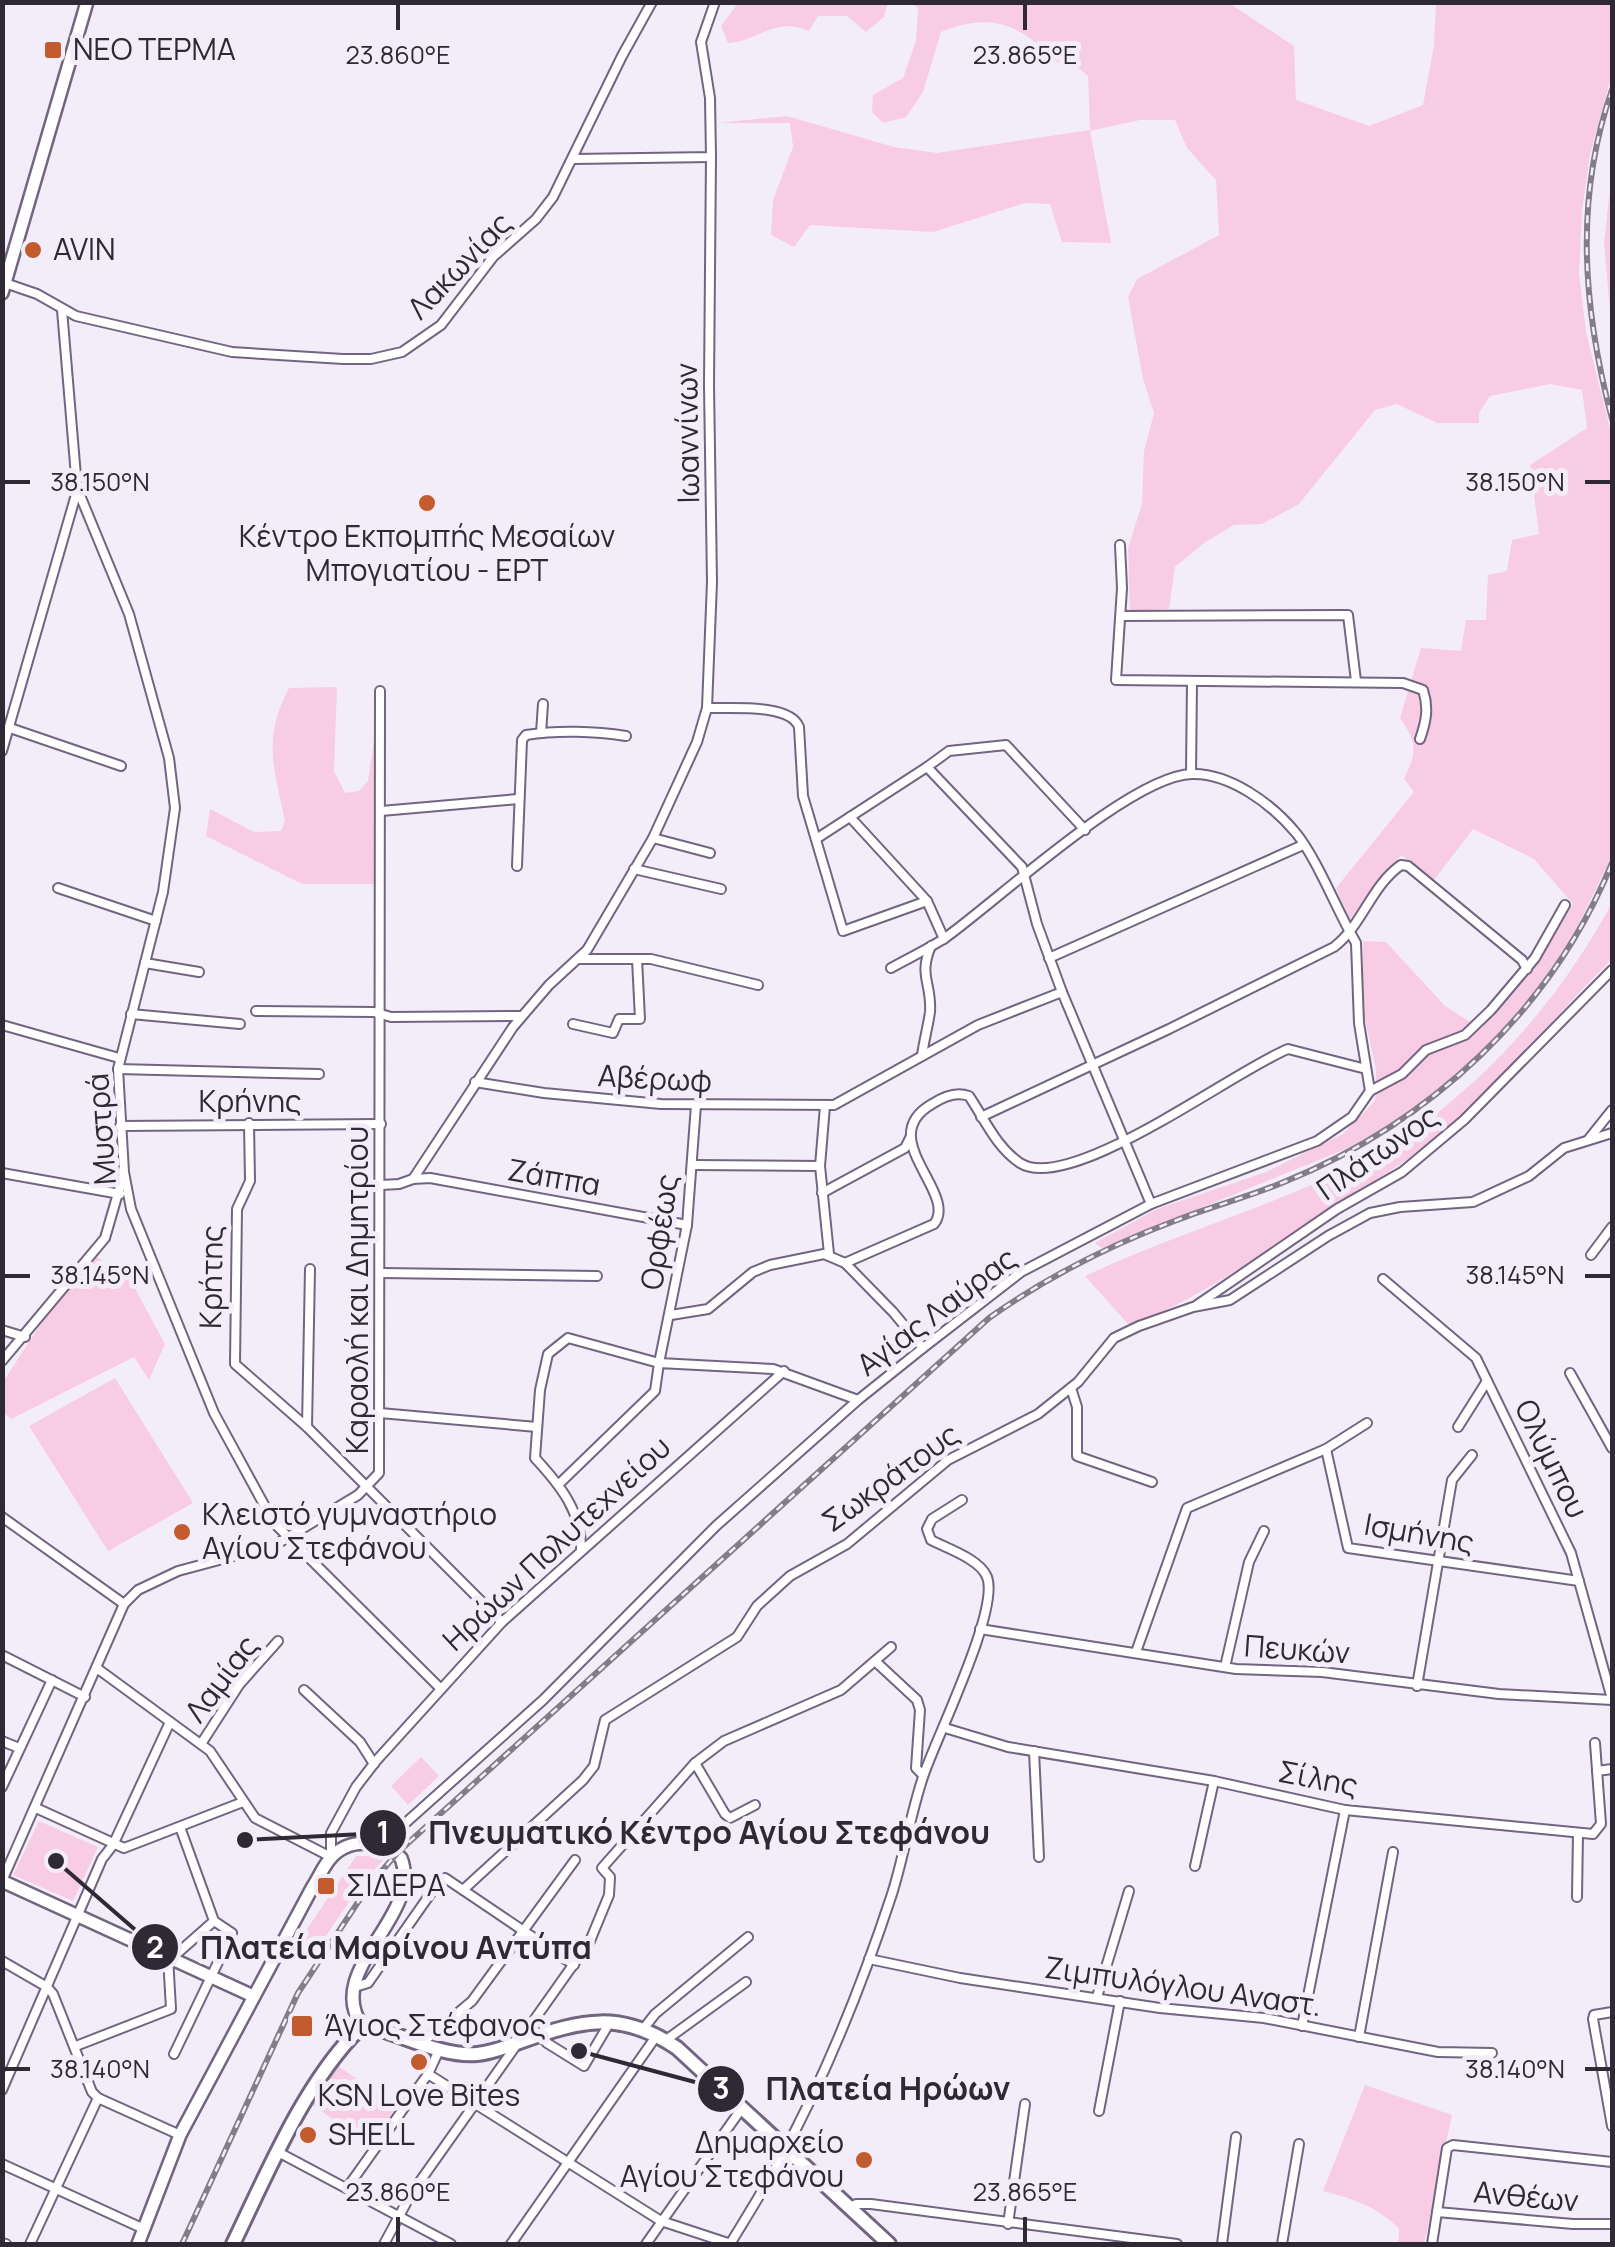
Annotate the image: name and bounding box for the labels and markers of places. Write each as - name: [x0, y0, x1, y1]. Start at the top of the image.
- place label: ΝΕΟ ΤΕΡΜΑ: [73, 28, 236, 69]
- marker: ΝΕΟ ΤΕΡΜΑ: [42, 39, 64, 61]
- place label: AVIN: [53, 228, 116, 269]
- marker: AVIN: [22, 239, 44, 261]
- marker: Κέντρο Εκπομπής Μεσαίων Μπογιατίου - ΕΡΤ: [416, 492, 438, 514]
- place label: Κέντρο Εκπομπής Μεσαίων Μπογιατίου - ΕΡΤ: [239, 515, 615, 590]
- place label: Κλειστό γυμναστήριο Αγίου Στεφάνου: [202, 1493, 497, 1568]
- marker: Κλειστό γυμναστήριο Αγίου Στεφάνου: [171, 1521, 193, 1543]
- callout: Πνευματικό Κέντρο Αγίου Στεφάνου: [358, 1802, 1010, 1864]
- place label: ΣΙΔΕΡΑ: [346, 1864, 446, 1905]
- marker: ΣΙΔΕΡΑ: [315, 1875, 337, 1897]
- callout: Πλατεία Μαρίνου Αντύπα: [130, 1916, 611, 1978]
- place label: Άγιος Στέφανος: [324, 2004, 546, 2045]
- marker: Άγιος Στέφανος: [289, 2013, 315, 2039]
- marker: KSN Love Bites: [408, 2051, 430, 2073]
- callout: Πλατεία Ηρώων: [696, 2058, 1031, 2120]
- place label: KSN Love Bites: [318, 2074, 520, 2115]
- place label: SHELL: [328, 2113, 415, 2154]
- place label: Δημαρχείο Αγίου Στεφάνου: [620, 2121, 844, 2196]
- marker: SHELL: [297, 2124, 319, 2146]
- marker: Δημαρχείο Αγίου Στεφάνου: [853, 2149, 875, 2171]

